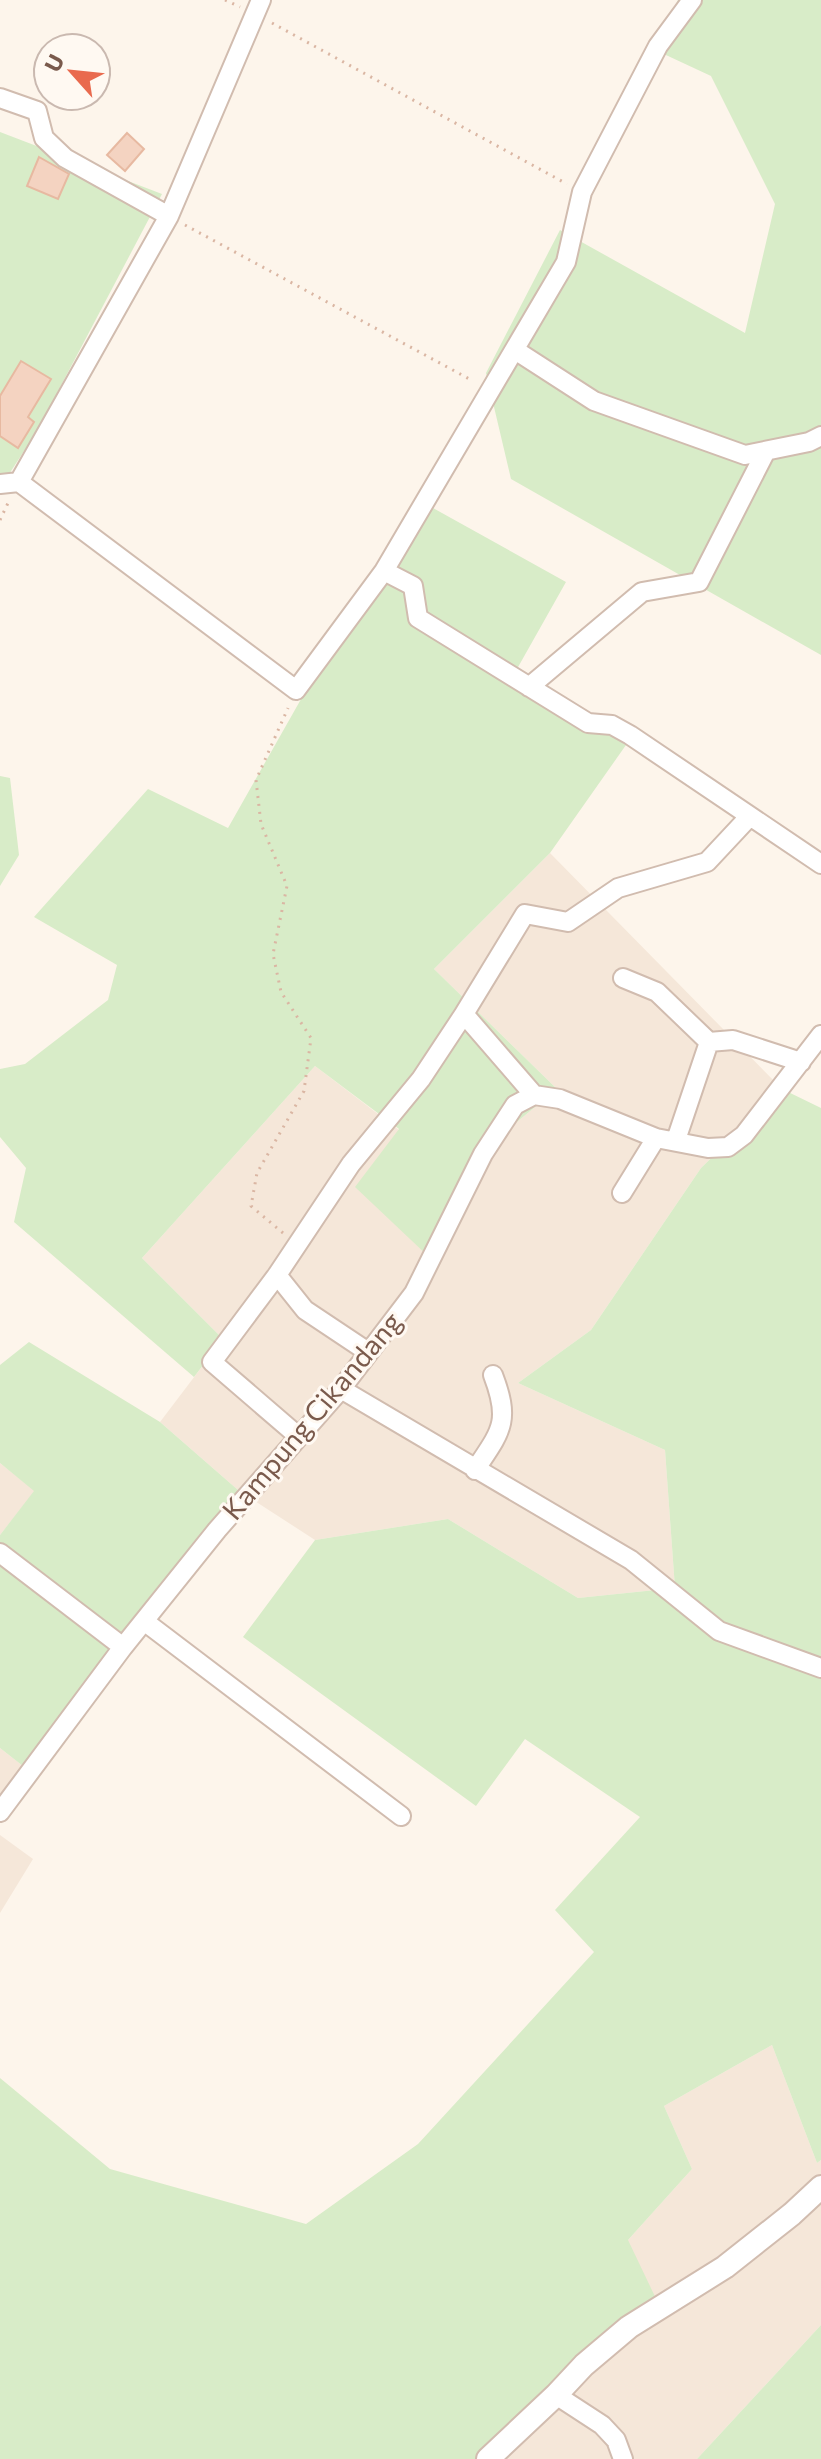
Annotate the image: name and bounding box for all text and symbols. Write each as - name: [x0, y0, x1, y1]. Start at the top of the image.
- north arrow: [32, 32, 112, 112]
- text: U: [38, 49, 69, 76]
- street label: Kampung Cikandang: [214, 1304, 408, 1526]

